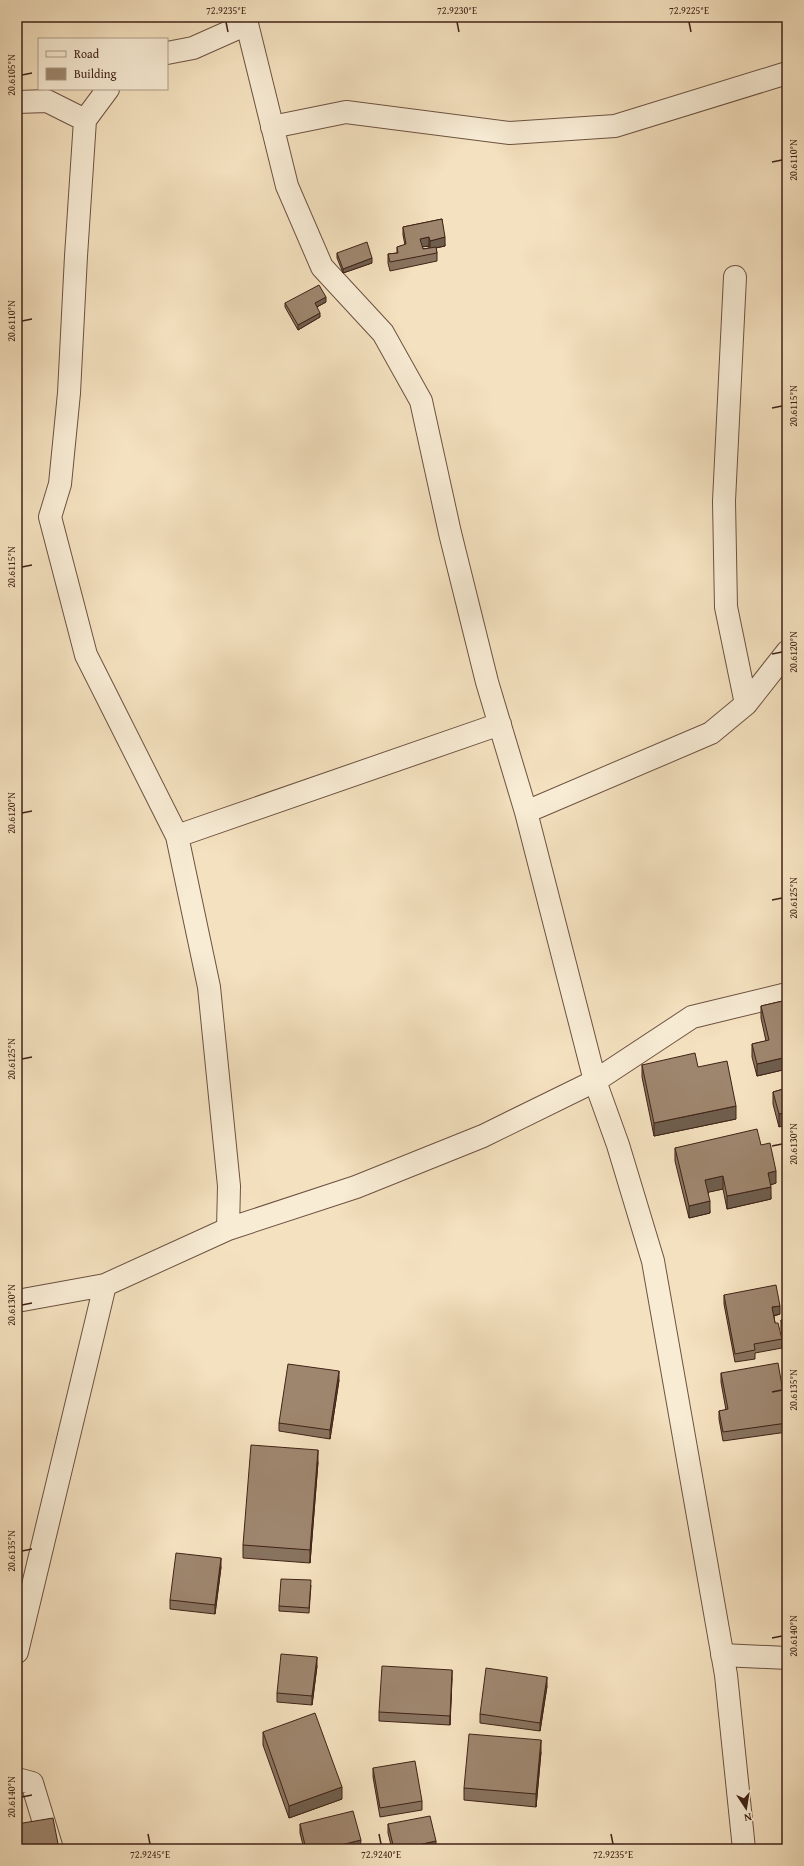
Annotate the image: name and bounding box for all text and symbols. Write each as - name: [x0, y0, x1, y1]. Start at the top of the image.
- text: 72.9235°E: [206, 3, 246, 18]
- text: 72.9230°E: [437, 3, 477, 18]
- text: 72.9225°E: [669, 3, 709, 18]
- legend: [38, 38, 168, 90]
- text: Road: [74, 45, 100, 62]
- text: 20.6105°N: [4, 54, 19, 96]
- text: Building: [74, 65, 117, 82]
- text: 20.6110°N: [786, 139, 801, 181]
- text: 20.6110°N: [4, 300, 19, 342]
- text: 20.6115°N: [786, 385, 801, 427]
- text: 20.6115°N: [4, 546, 19, 588]
- text: 20.6120°N: [786, 631, 801, 673]
- text: 20.6120°N: [4, 792, 19, 834]
- text: 20.6125°N: [786, 877, 801, 919]
- text: 20.6125°N: [4, 1038, 19, 1080]
- text: 20.6130°N: [786, 1123, 801, 1165]
- text: 20.6130°N: [4, 1284, 19, 1326]
- text: 20.6135°N: [786, 1369, 801, 1411]
- text: 20.6135°N: [4, 1530, 19, 1572]
- text: 20.6140°N: [786, 1615, 801, 1657]
- text: 20.6140°N: [4, 1776, 19, 1818]
- north arrow: [726, 1788, 766, 1828]
- text: N: [742, 1809, 753, 1827]
- text: 72.9245°E: [130, 1847, 170, 1862]
- text: 72.9240°E: [361, 1847, 401, 1862]
- text: 72.9235°E: [593, 1847, 633, 1862]

